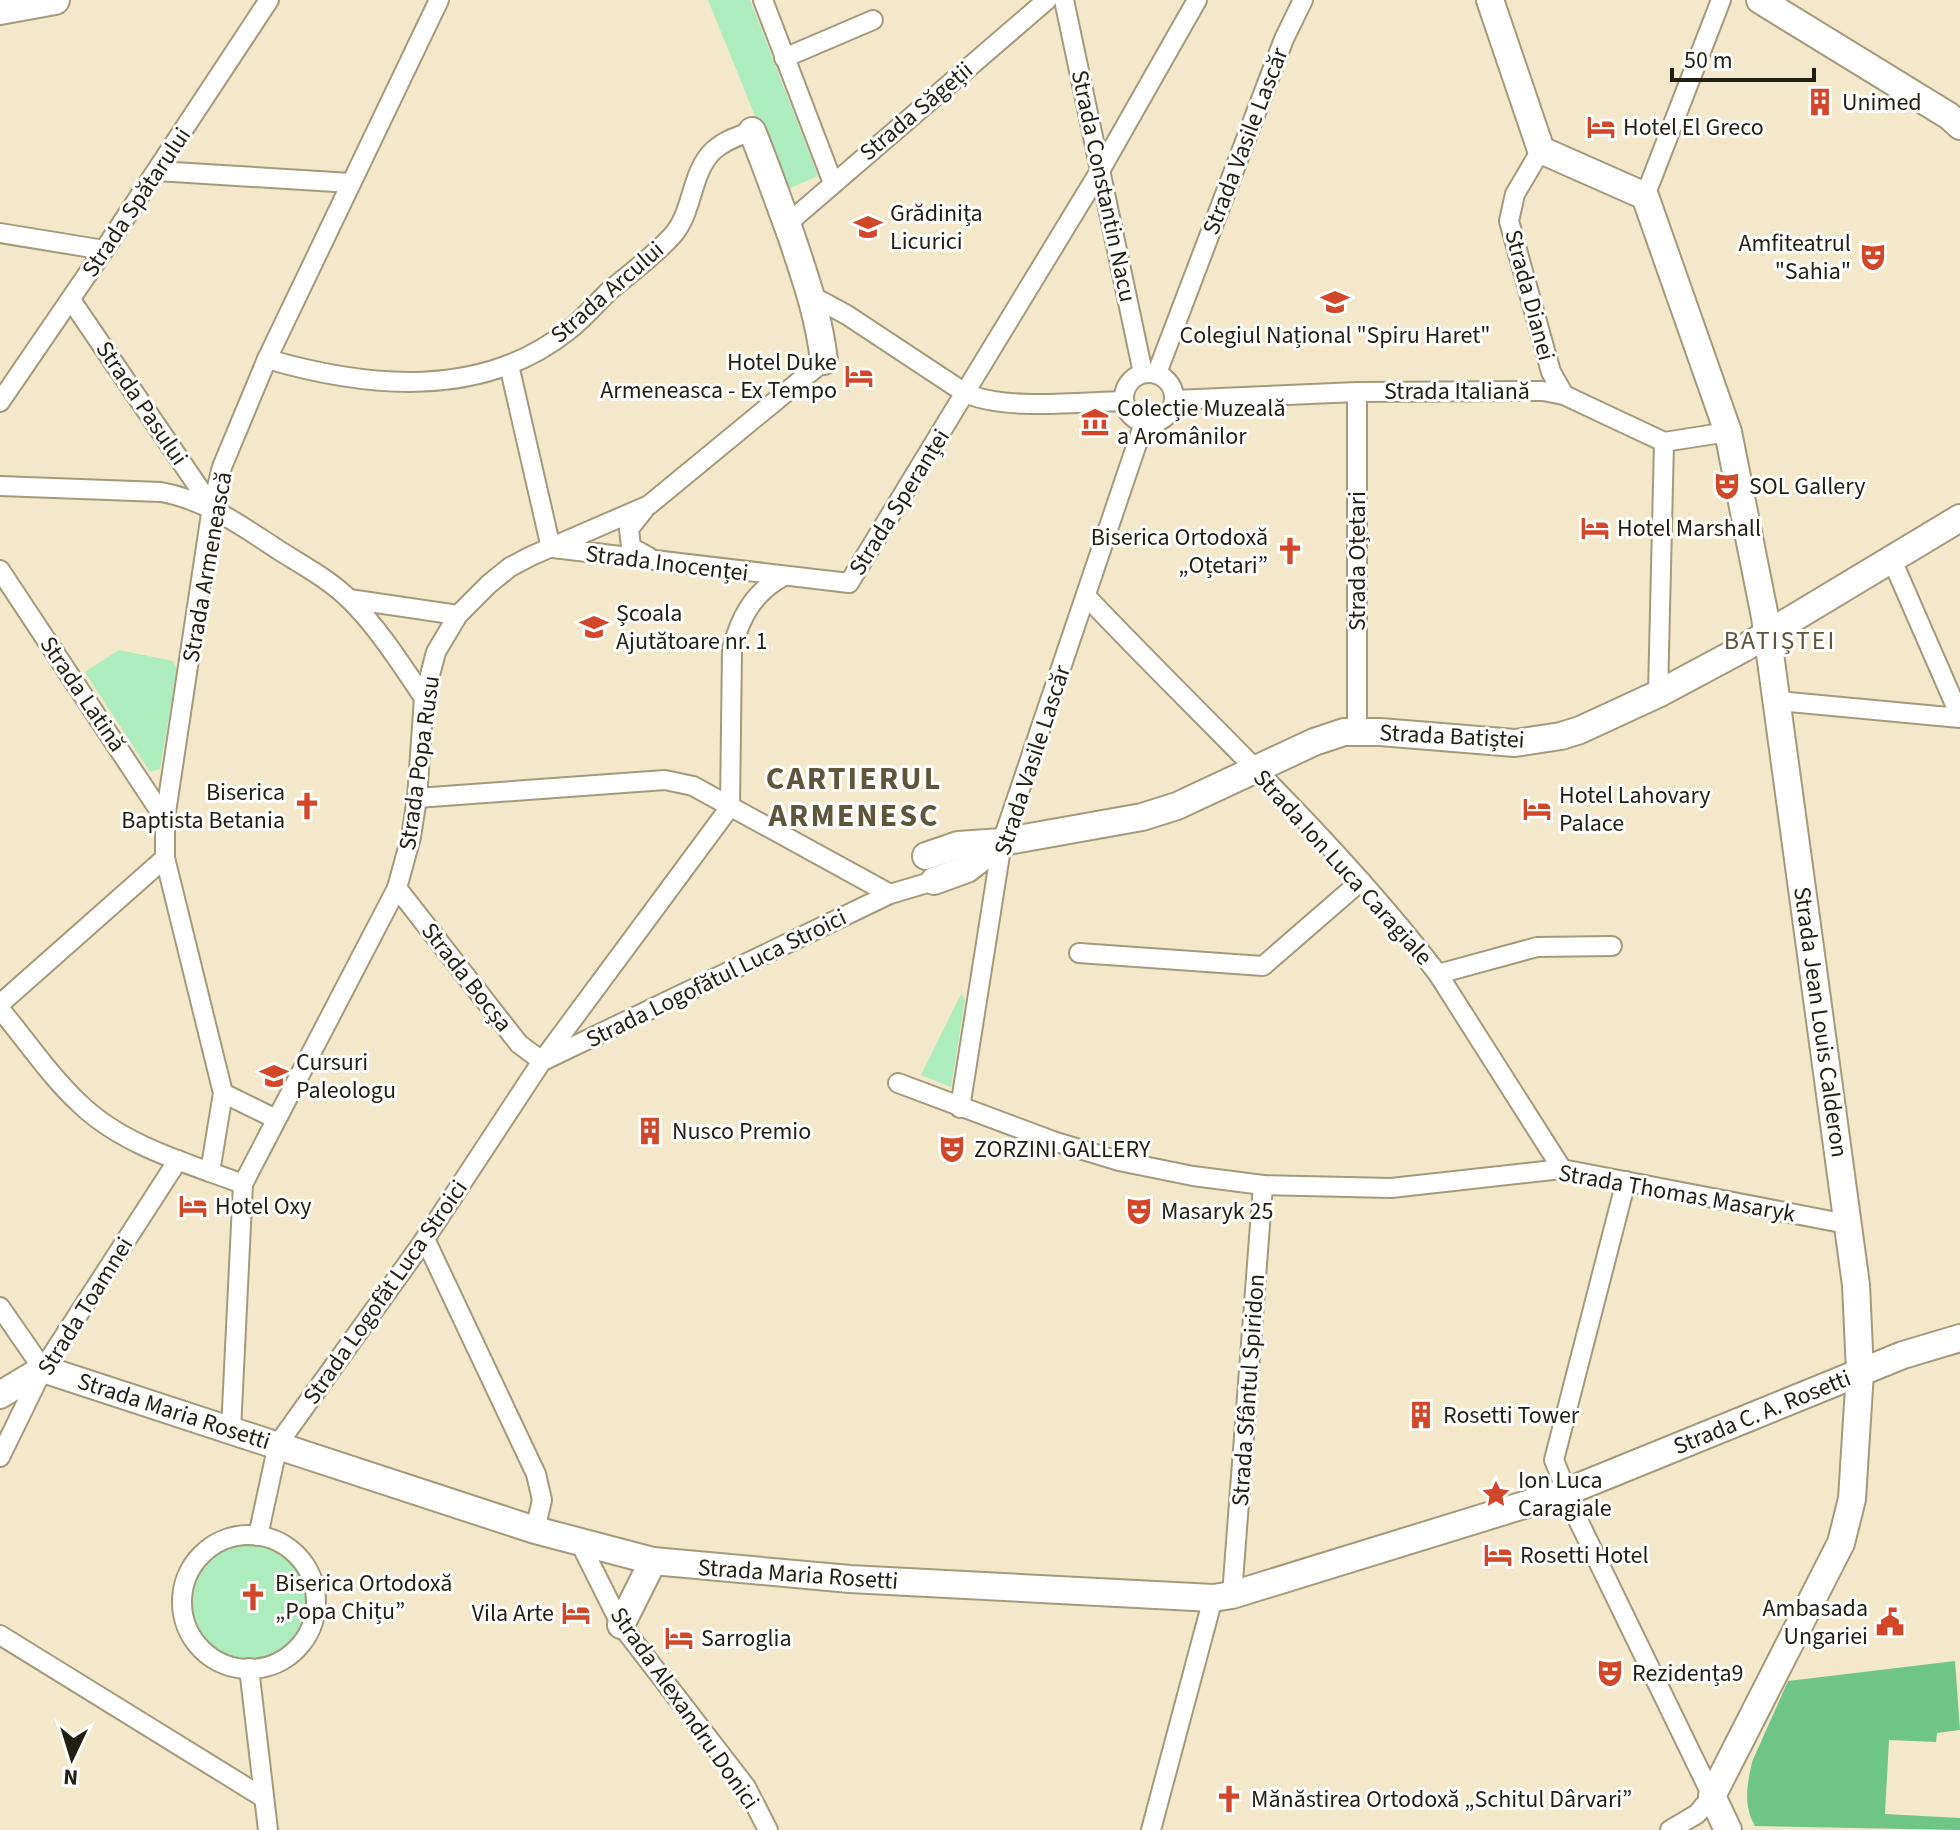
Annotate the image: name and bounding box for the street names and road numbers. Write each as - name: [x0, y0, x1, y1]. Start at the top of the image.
- street label: Strada Vasile Lascăr: [1194, 42, 1298, 240]
- street label: Strada Săgeții: [852, 53, 981, 169]
- street label: Strada Constantin Nacu: [1062, 67, 1145, 305]
- street label: Strada Spătarului: [73, 120, 200, 284]
- street label: Strada Dianei: [1495, 226, 1564, 364]
- street label: Strada Arcului: [543, 233, 672, 352]
- street label: Strada Pasului: [87, 334, 196, 472]
- street label: Strada Italiană: [1384, 374, 1530, 409]
- street label: Strada Speranței: [840, 422, 959, 582]
- street label: Strada Armenească: [173, 469, 242, 665]
- street label: Strada Oțetari: [1340, 491, 1375, 631]
- street label: Strada Inocenței: [583, 536, 750, 591]
- street label: Strada Latină: [31, 629, 134, 759]
- street label: Strada Vasile Lascăr: [985, 660, 1080, 860]
- street label: Strada Popa Rusu: [390, 673, 449, 853]
- street label: Strada Batiștei: [1378, 715, 1526, 758]
- street label: Strada Ion Luca Caragiale: [1245, 761, 1440, 973]
- street label: Strada Jean Louis Calderon: [1784, 884, 1857, 1160]
- street label: Strada Logofătul Luca Stroici: [580, 900, 853, 1057]
- street label: Strada Bocșa: [413, 915, 521, 1040]
- street label: Strada Thomas Masaryk: [1556, 1155, 1798, 1232]
- street label: Strada Logofăt Luca Stroici: [294, 1173, 476, 1412]
- street label: Strada Toamnei: [29, 1230, 142, 1382]
- street label: Strada Sfântul Spiridon: [1223, 1273, 1274, 1507]
- street label: Strada C. A. Rosetti: [1668, 1361, 1856, 1464]
- street label: Strada Maria Rosetti: [73, 1364, 275, 1459]
- street label: Strada Maria Rosetti: [697, 1550, 899, 1599]
- street label: Strada Alexandru Donici: [601, 1600, 768, 1817]

